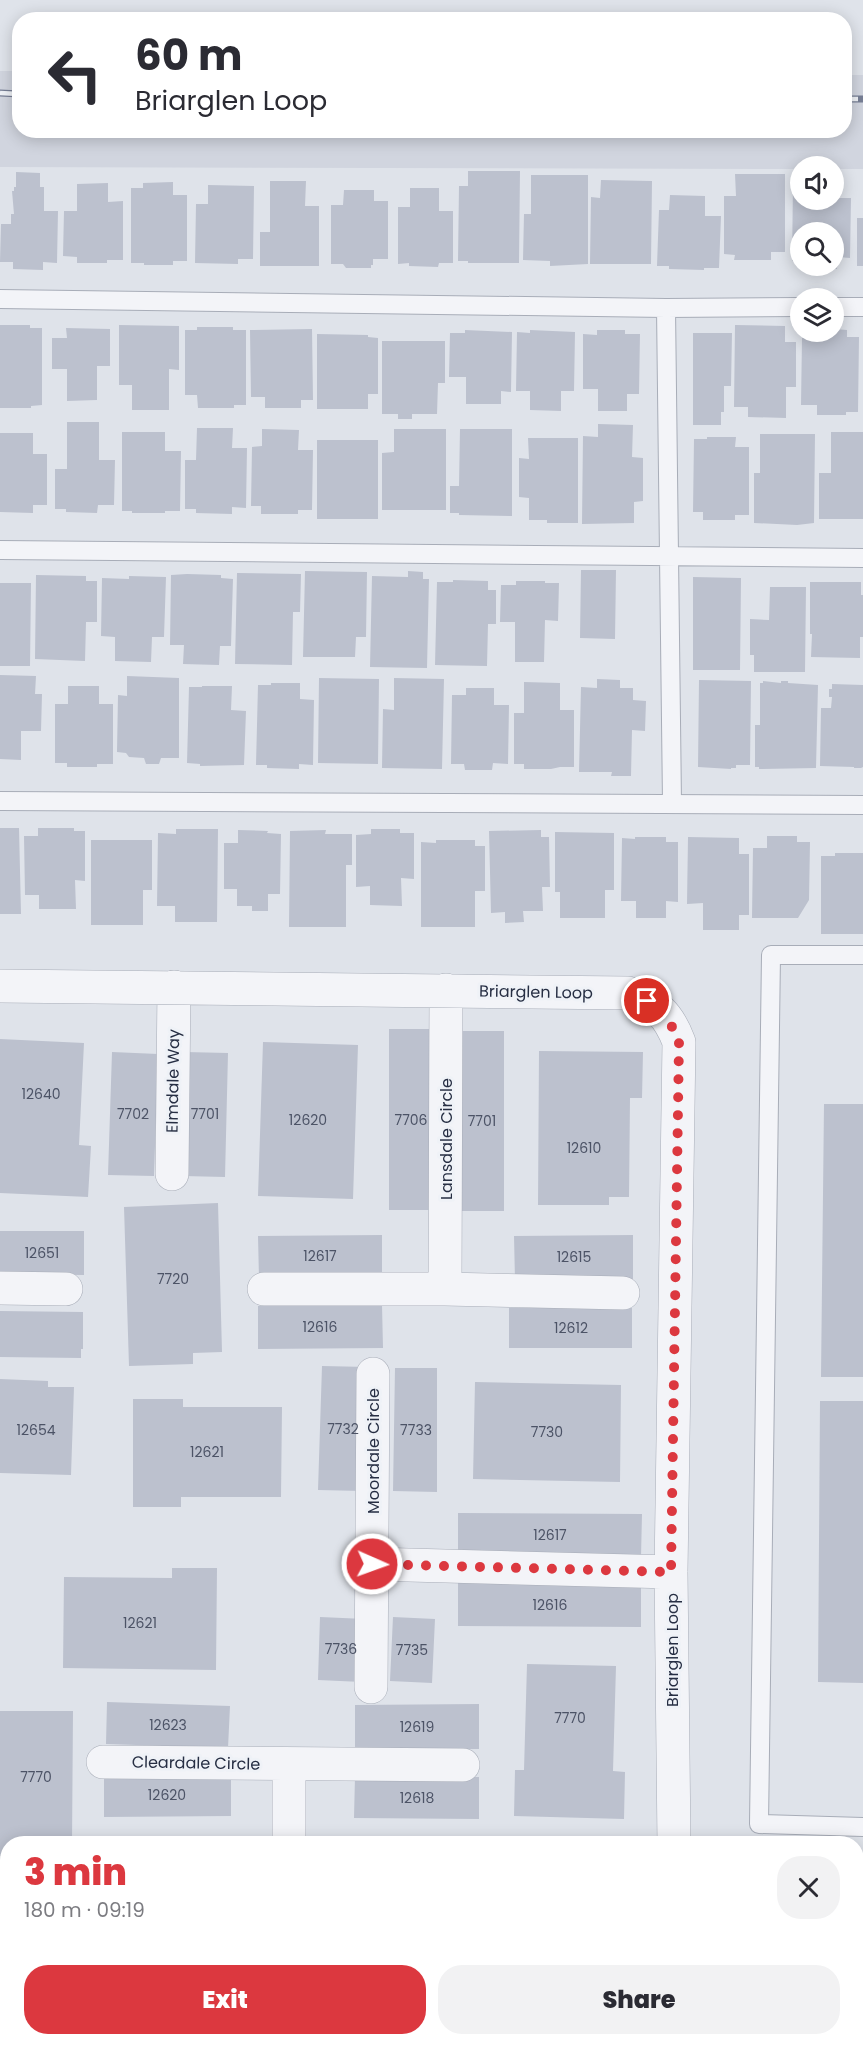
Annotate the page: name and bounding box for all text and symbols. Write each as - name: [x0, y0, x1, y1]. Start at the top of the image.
- text: 60 m: [135, 26, 243, 85]
- icon: left: [36, 36, 114, 114]
- text: Briarglen Loop: [135, 82, 327, 119]
- map controls: [790, 156, 844, 342]
- button: sound: [790, 156, 844, 210]
- button: search: [790, 222, 844, 276]
- button: layers: [790, 288, 844, 342]
- pin: [621, 975, 672, 1026]
- street label: Briarglen Loop: [479, 980, 593, 1004]
- icon: arrive: [630, 984, 663, 1017]
- street label: Elmdale Way: [161, 1029, 185, 1133]
- street label: Lansdale Circle: [435, 1078, 458, 1200]
- house number: 12640: [21, 1084, 61, 1104]
- house number: 7702: [117, 1104, 149, 1124]
- house number: 7701: [191, 1104, 219, 1124]
- house number: 12620: [289, 1110, 327, 1130]
- house number: 7706: [395, 1110, 428, 1130]
- house number: 7701: [468, 1111, 496, 1131]
- house number: 12610: [567, 1138, 601, 1158]
- house number: 12651: [25, 1243, 59, 1263]
- house number: 12617: [303, 1246, 337, 1266]
- house number: 12615: [557, 1247, 591, 1267]
- house number: 7720: [157, 1269, 189, 1289]
- house number: 12616: [303, 1317, 338, 1337]
- house number: 12612: [554, 1318, 588, 1338]
- street label: Moordale Circle: [362, 1388, 385, 1514]
- house number: 7732: [327, 1419, 359, 1439]
- house number: 12654: [16, 1420, 56, 1440]
- house number: 7733: [400, 1420, 432, 1440]
- house number: 7730: [531, 1422, 563, 1442]
- house number: 12621: [190, 1442, 224, 1462]
- house number: 12617: [533, 1525, 567, 1545]
- position arrow: [340, 1532, 404, 1596]
- street label: Briarglen Loop: [661, 1593, 684, 1707]
- house number: 12616: [533, 1595, 568, 1615]
- house number: 12621: [123, 1613, 157, 1633]
- house number: 7736: [325, 1639, 357, 1659]
- house number: 7735: [396, 1640, 428, 1660]
- house number: 7770: [554, 1708, 586, 1728]
- house number: 12623: [149, 1715, 187, 1735]
- house number: 12619: [400, 1717, 434, 1737]
- street label: Cleardale Circle: [132, 1750, 261, 1776]
- house number: 7770: [20, 1767, 52, 1787]
- house number: 12620: [148, 1785, 186, 1805]
- house number: 12618: [400, 1788, 435, 1808]
- text: 3 min: [24, 1847, 127, 1898]
- button: close: [777, 1856, 840, 1919]
- text: 180 m · 09:19: [24, 1896, 145, 1924]
- button: Exit: [24, 1965, 426, 2034]
- button: Share: [438, 1965, 840, 2034]

